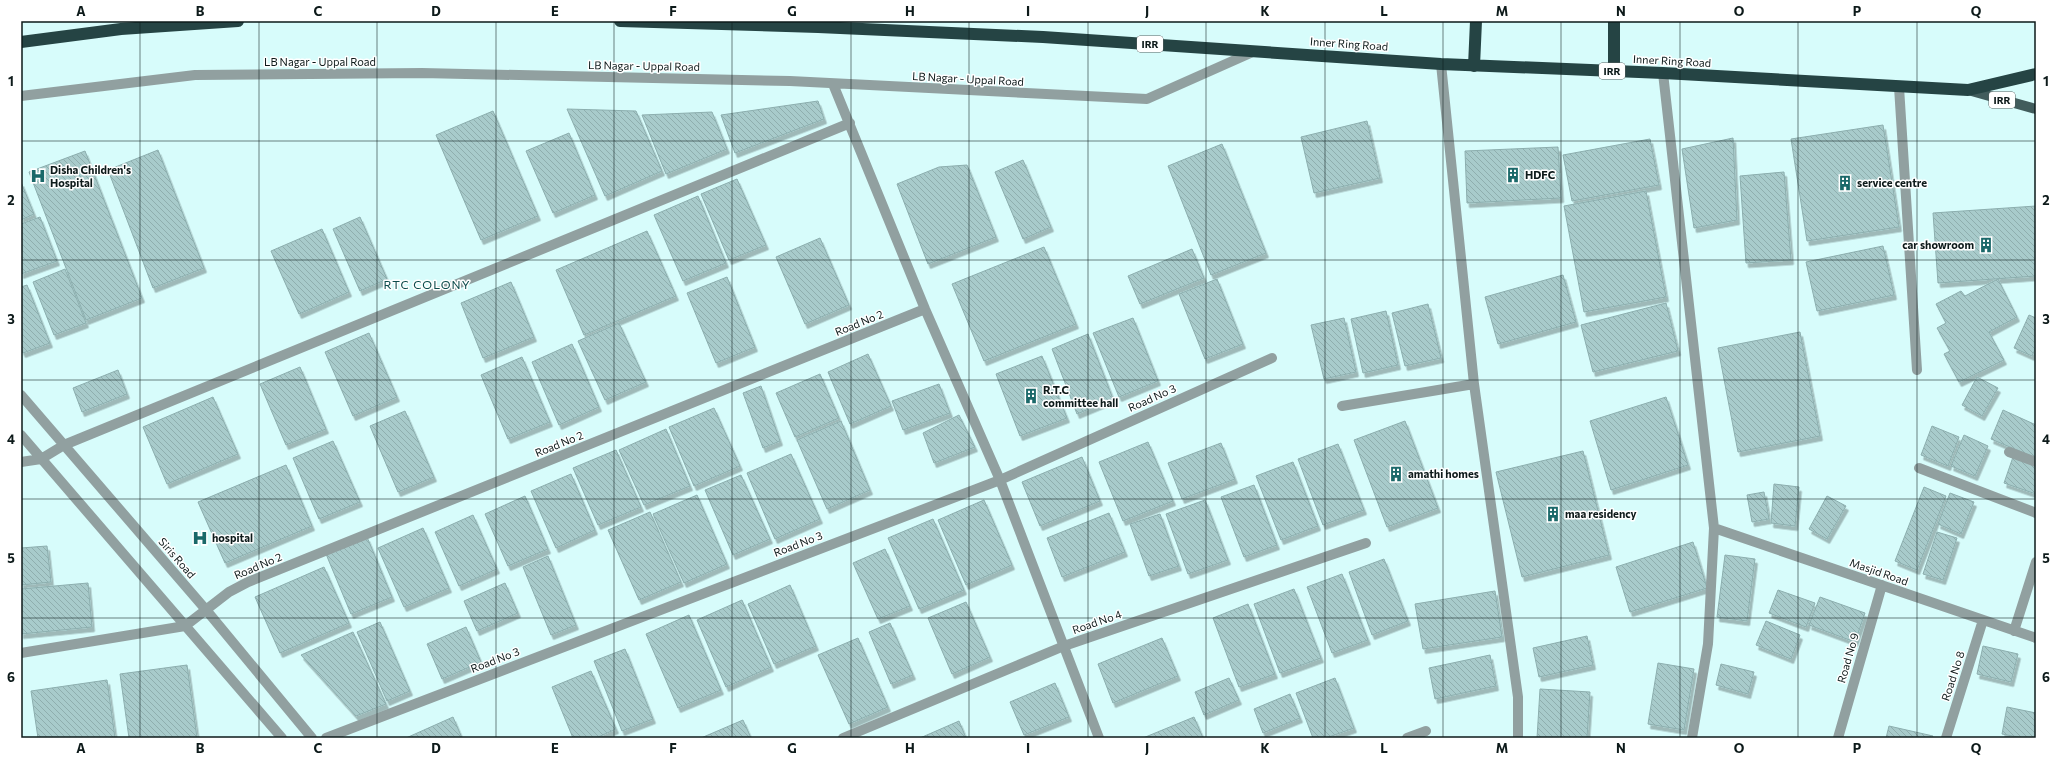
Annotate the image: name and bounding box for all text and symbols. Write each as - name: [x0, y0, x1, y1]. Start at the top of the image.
- text: A: [76, 3, 86, 19]
- text: B: [196, 3, 205, 19]
- text: C: [314, 3, 323, 19]
- text: D: [431, 3, 441, 19]
- text: E: [551, 3, 559, 19]
- text: F: [669, 3, 677, 19]
- text: G: [787, 3, 797, 19]
- text: H: [905, 3, 915, 19]
- text: I: [1026, 3, 1030, 19]
- text: J: [1145, 3, 1149, 19]
- text: K: [1260, 3, 1270, 19]
- text: L: [1380, 3, 1388, 19]
- text: M: [1496, 3, 1508, 19]
- text: N: [1616, 3, 1626, 19]
- text: O: [1734, 3, 1745, 19]
- text: P: [1853, 3, 1862, 19]
- text: Q: [1971, 3, 1982, 19]
- street label: Inner Ring Road: [1310, 34, 1389, 53]
- road number: IRR: [1137, 36, 1163, 52]
- street label: Inner Ring Road: [1633, 52, 1711, 69]
- street label: LB Nagar - Uppal Road: [264, 55, 376, 68]
- street label: LB Nagar - Uppal Road: [588, 58, 700, 73]
- road number: IRR: [1599, 63, 1625, 79]
- street label: LB Nagar - Uppal Road: [912, 69, 1024, 88]
- text: 1: [8, 73, 14, 89]
- text: 1: [2043, 73, 2049, 89]
- road number: IRR: [1989, 92, 2015, 108]
- place label: Disha Children's Hospital: [50, 163, 131, 189]
- building icon: HDFC: [1504, 166, 1522, 184]
- hospital icon: Disha Children's Hospital: [29, 167, 47, 185]
- place label: HDFC: [1525, 168, 1556, 181]
- building icon: service centre: [1836, 174, 1854, 192]
- place label: service centre: [1857, 176, 1927, 189]
- text: 2: [7, 192, 15, 208]
- text: 2: [2042, 192, 2050, 208]
- building icon: car showroom: [1977, 236, 1995, 254]
- place label: car showroom: [1902, 238, 1974, 251]
- district label: RTC COLONY: [384, 277, 470, 291]
- street label: Road No 2: [833, 307, 885, 338]
- text: 3: [7, 311, 15, 327]
- text: 3: [2042, 311, 2050, 327]
- street label: Road No 3: [1126, 381, 1178, 414]
- place label: R.T.C committee hall: [1043, 383, 1118, 409]
- building icon: R.T.C committee hall: [1022, 387, 1040, 405]
- street label: Road No 2: [533, 428, 585, 459]
- text: 4: [7, 431, 15, 447]
- text: 4: [2042, 431, 2050, 447]
- building icon: amathi homes: [1387, 465, 1405, 483]
- place label: amathi homes: [1408, 467, 1479, 480]
- building icon: maa residency: [1544, 505, 1562, 523]
- place label: maa residency: [1565, 507, 1637, 520]
- street label: Road No 3: [772, 528, 824, 559]
- hospital icon: hospital: [191, 529, 209, 547]
- place label: hospital: [212, 531, 253, 544]
- street label: Siris Road: [156, 535, 198, 581]
- text: 5: [7, 550, 15, 566]
- street label: Road No 2: [232, 550, 284, 581]
- text: 5: [2042, 550, 2050, 566]
- street label: Masjid Road: [1848, 555, 1910, 588]
- street label: Road No 4: [1070, 607, 1124, 636]
- street label: Road No 9: [1834, 631, 1861, 684]
- street label: Road No 3: [469, 644, 521, 675]
- street label: Road No 8: [1938, 649, 1967, 702]
- text: 6: [7, 669, 15, 685]
- text: 6: [2042, 669, 2050, 685]
- text: A: [76, 740, 86, 756]
- text: B: [196, 740, 205, 756]
- text: C: [314, 740, 323, 756]
- text: D: [431, 740, 441, 756]
- text: E: [551, 740, 559, 756]
- text: F: [669, 740, 677, 756]
- text: G: [787, 740, 797, 756]
- text: H: [905, 740, 915, 756]
- text: I: [1026, 740, 1030, 756]
- text: J: [1145, 740, 1149, 756]
- text: K: [1260, 740, 1270, 756]
- text: L: [1380, 740, 1388, 756]
- text: M: [1496, 740, 1508, 756]
- text: N: [1616, 740, 1626, 756]
- text: O: [1734, 740, 1745, 756]
- text: P: [1853, 740, 1862, 756]
- text: Q: [1971, 740, 1982, 756]

